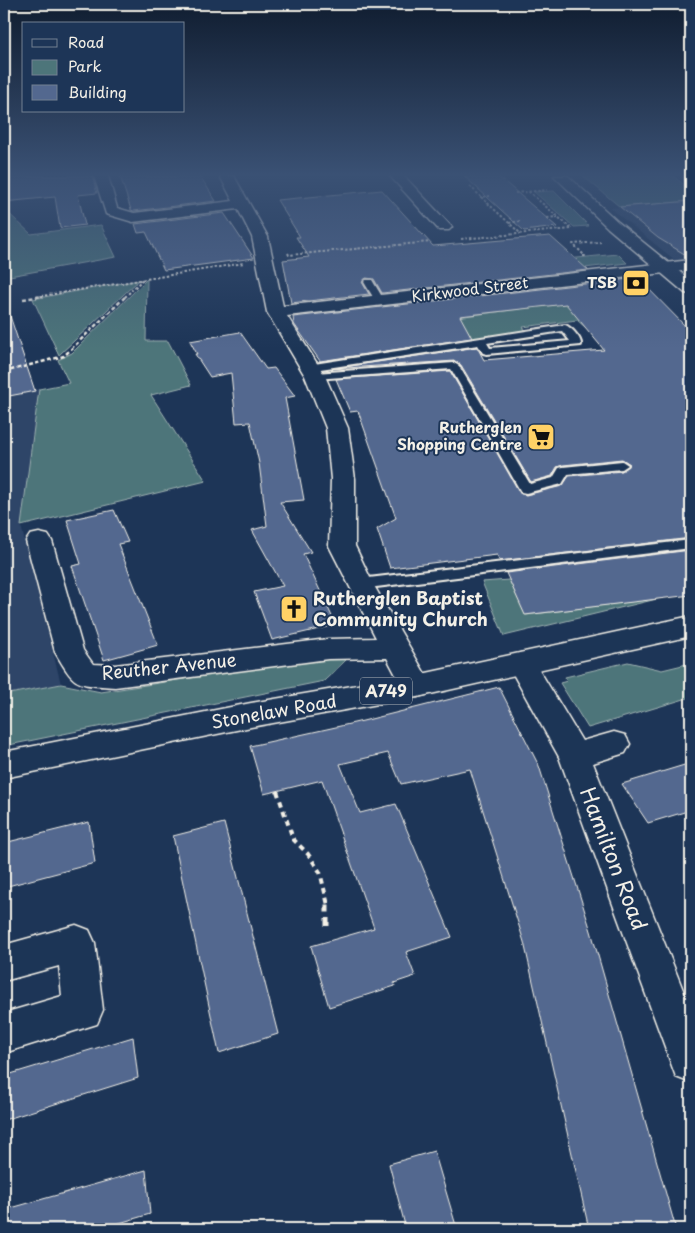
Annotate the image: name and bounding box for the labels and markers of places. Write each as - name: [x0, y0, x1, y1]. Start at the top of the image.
- bank icon: TSB: [621, 268, 651, 298]
- place label: TSB: [587, 270, 617, 293]
- place label: Rutherglen Shopping Centre: [397, 415, 522, 455]
- supermarket icon: Rutherglen Shopping Centre: [526, 422, 556, 452]
- place label: Rutherglen Baptist Community Church: [313, 584, 488, 632]
- church icon: Rutherglen Baptist Community Church: [279, 594, 309, 624]

